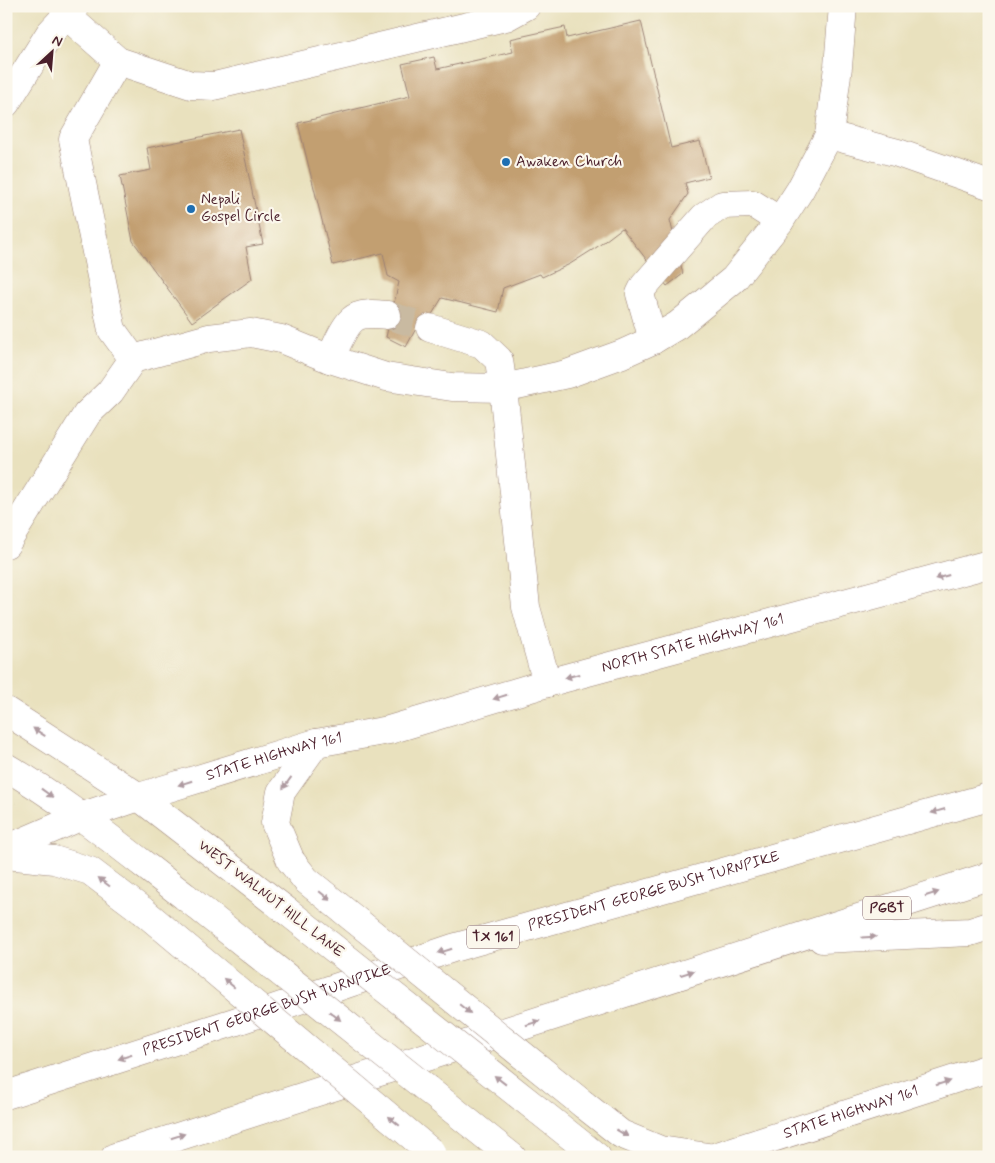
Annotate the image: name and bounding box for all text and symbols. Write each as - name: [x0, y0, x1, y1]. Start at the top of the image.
- north arrow: [28, 28, 78, 78]
- text: N: [49, 31, 65, 51]
- place label: Awaken Church: [516, 152, 623, 172]
- marker: Awaken Church: [500, 156, 512, 168]
- place label: Nepali Gospel Circle: [201, 190, 281, 227]
- marker: Nepali Gospel Circle: [185, 203, 197, 215]
- one-way arrow: [934, 573, 949, 581]
- street label: NORTH STATE HIGHWAY 161: [599, 610, 786, 678]
- one-way arrow: [565, 673, 580, 681]
- one-way arrow: [492, 694, 507, 702]
- one-way arrow: [33, 728, 46, 737]
- street label: STATE HIGHWAY 161: [204, 729, 344, 786]
- one-way arrow: [282, 776, 292, 790]
- one-way arrow: [177, 779, 192, 787]
- one-way arrow: [40, 788, 54, 798]
- one-way arrow: [931, 808, 946, 816]
- street label: WEST WALNUT HILL LANE: [194, 836, 348, 963]
- street label: PRESIDENT GEORGE BUSH TURNPIKE: [526, 846, 782, 936]
- one-way arrow: [97, 877, 111, 887]
- one-way arrow: [318, 890, 331, 901]
- one-way arrow: [925, 890, 940, 898]
- road number: PGBT: [863, 896, 911, 920]
- road number: TX 161: [467, 926, 519, 949]
- one-way arrow: [862, 933, 878, 941]
- one-way arrow: [437, 947, 452, 955]
- street label: PRESIDENT GEORGE BUSH TURNPIKE: [140, 960, 394, 1061]
- one-way arrow: [680, 969, 695, 977]
- one-way arrow: [222, 977, 235, 988]
- one-way arrow: [458, 1003, 471, 1014]
- one-way arrow: [328, 1010, 341, 1021]
- one-way arrow: [525, 1019, 540, 1027]
- one-way arrow: [117, 1054, 132, 1061]
- one-way arrow: [494, 1074, 507, 1085]
- one-way arrow: [936, 1079, 951, 1086]
- street label: STATE HIGHWAY 161: [781, 1081, 921, 1144]
- one-way arrow: [387, 1115, 400, 1126]
- one-way arrow: [615, 1129, 628, 1138]
- one-way arrow: [170, 1132, 185, 1139]

